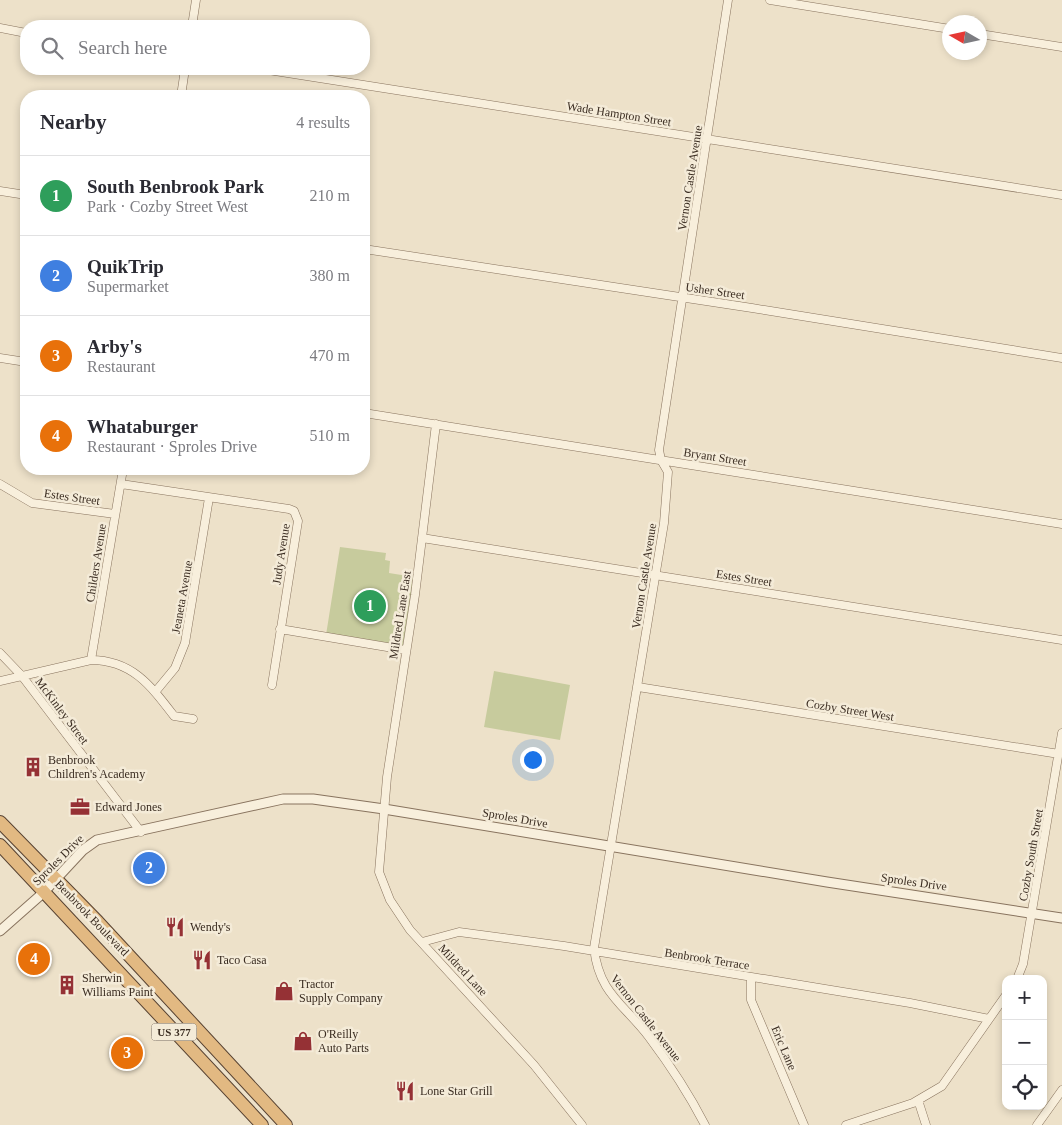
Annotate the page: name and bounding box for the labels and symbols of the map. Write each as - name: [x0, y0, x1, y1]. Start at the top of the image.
- north arrow: [942, 15, 987, 60]
- street label: Wade Hampton Street: [566, 99, 673, 129]
- street label: Vernon Castle Avenue: [675, 124, 705, 232]
- street label: Usher Street: [684, 280, 746, 302]
- street label: Bryant Street: [682, 445, 748, 469]
- street label: Estes Street: [43, 486, 102, 508]
- street label: Vernon Castle Avenue: [629, 522, 659, 630]
- street label: Childers Avenue: [83, 523, 109, 603]
- street label: Judy Avenue: [269, 523, 293, 585]
- street label: Jeaneta Avenue: [169, 559, 195, 635]
- street label: Estes Street: [715, 567, 774, 589]
- street label: Mildred Lane East: [386, 569, 414, 660]
- pin: 1: [354, 587, 386, 625]
- street label: McKinley Street: [32, 675, 92, 748]
- street label: Cozby Street West: [805, 696, 896, 724]
- your location: [520, 747, 546, 773]
- place label: Benbrook Children's Academy: [48, 753, 145, 781]
- building icon: Benbrook Children's Academy: [22, 756, 44, 778]
- office icon: Edward Jones: [69, 796, 91, 818]
- place label: Edward Jones: [95, 800, 162, 814]
- street label: Sproles Drive: [481, 805, 549, 831]
- street label: Cozby South Street: [1016, 807, 1046, 902]
- street label: Sproles Drive: [30, 832, 86, 888]
- pin: 2: [133, 849, 165, 887]
- street label: Sproles Drive: [880, 870, 948, 894]
- street label: Benbrook Boulevard: [52, 877, 132, 959]
- restaurant icon: Wendy's: [164, 916, 186, 938]
- place label: Wendy's: [190, 920, 231, 934]
- pin: 4: [18, 940, 50, 978]
- street label: Mildred Lane: [435, 941, 491, 999]
- street label: Benbrook Terrace: [663, 945, 751, 973]
- restaurant icon: Taco Casa: [191, 949, 213, 971]
- place label: Taco Casa: [217, 953, 267, 967]
- place label: Sherwin Williams Paint: [82, 971, 154, 999]
- street label: Vernon Castle Avenue: [608, 972, 684, 1064]
- building icon: Sherwin Williams Paint: [56, 974, 78, 996]
- place label: Tractor Supply Company: [299, 977, 383, 1005]
- shop icon: Tractor Supply Company: [273, 980, 295, 1002]
- road number: US 377: [152, 1024, 196, 1040]
- street label: Eric Lane: [768, 1024, 800, 1072]
- place label: O'Reilly Auto Parts: [318, 1027, 369, 1055]
- shop icon: O'Reilly Auto Parts: [292, 1030, 314, 1052]
- pin: 3: [111, 1034, 143, 1072]
- restaurant icon: Lone Star Grill: [394, 1080, 416, 1102]
- place label: Lone Star Grill: [420, 1084, 493, 1098]

